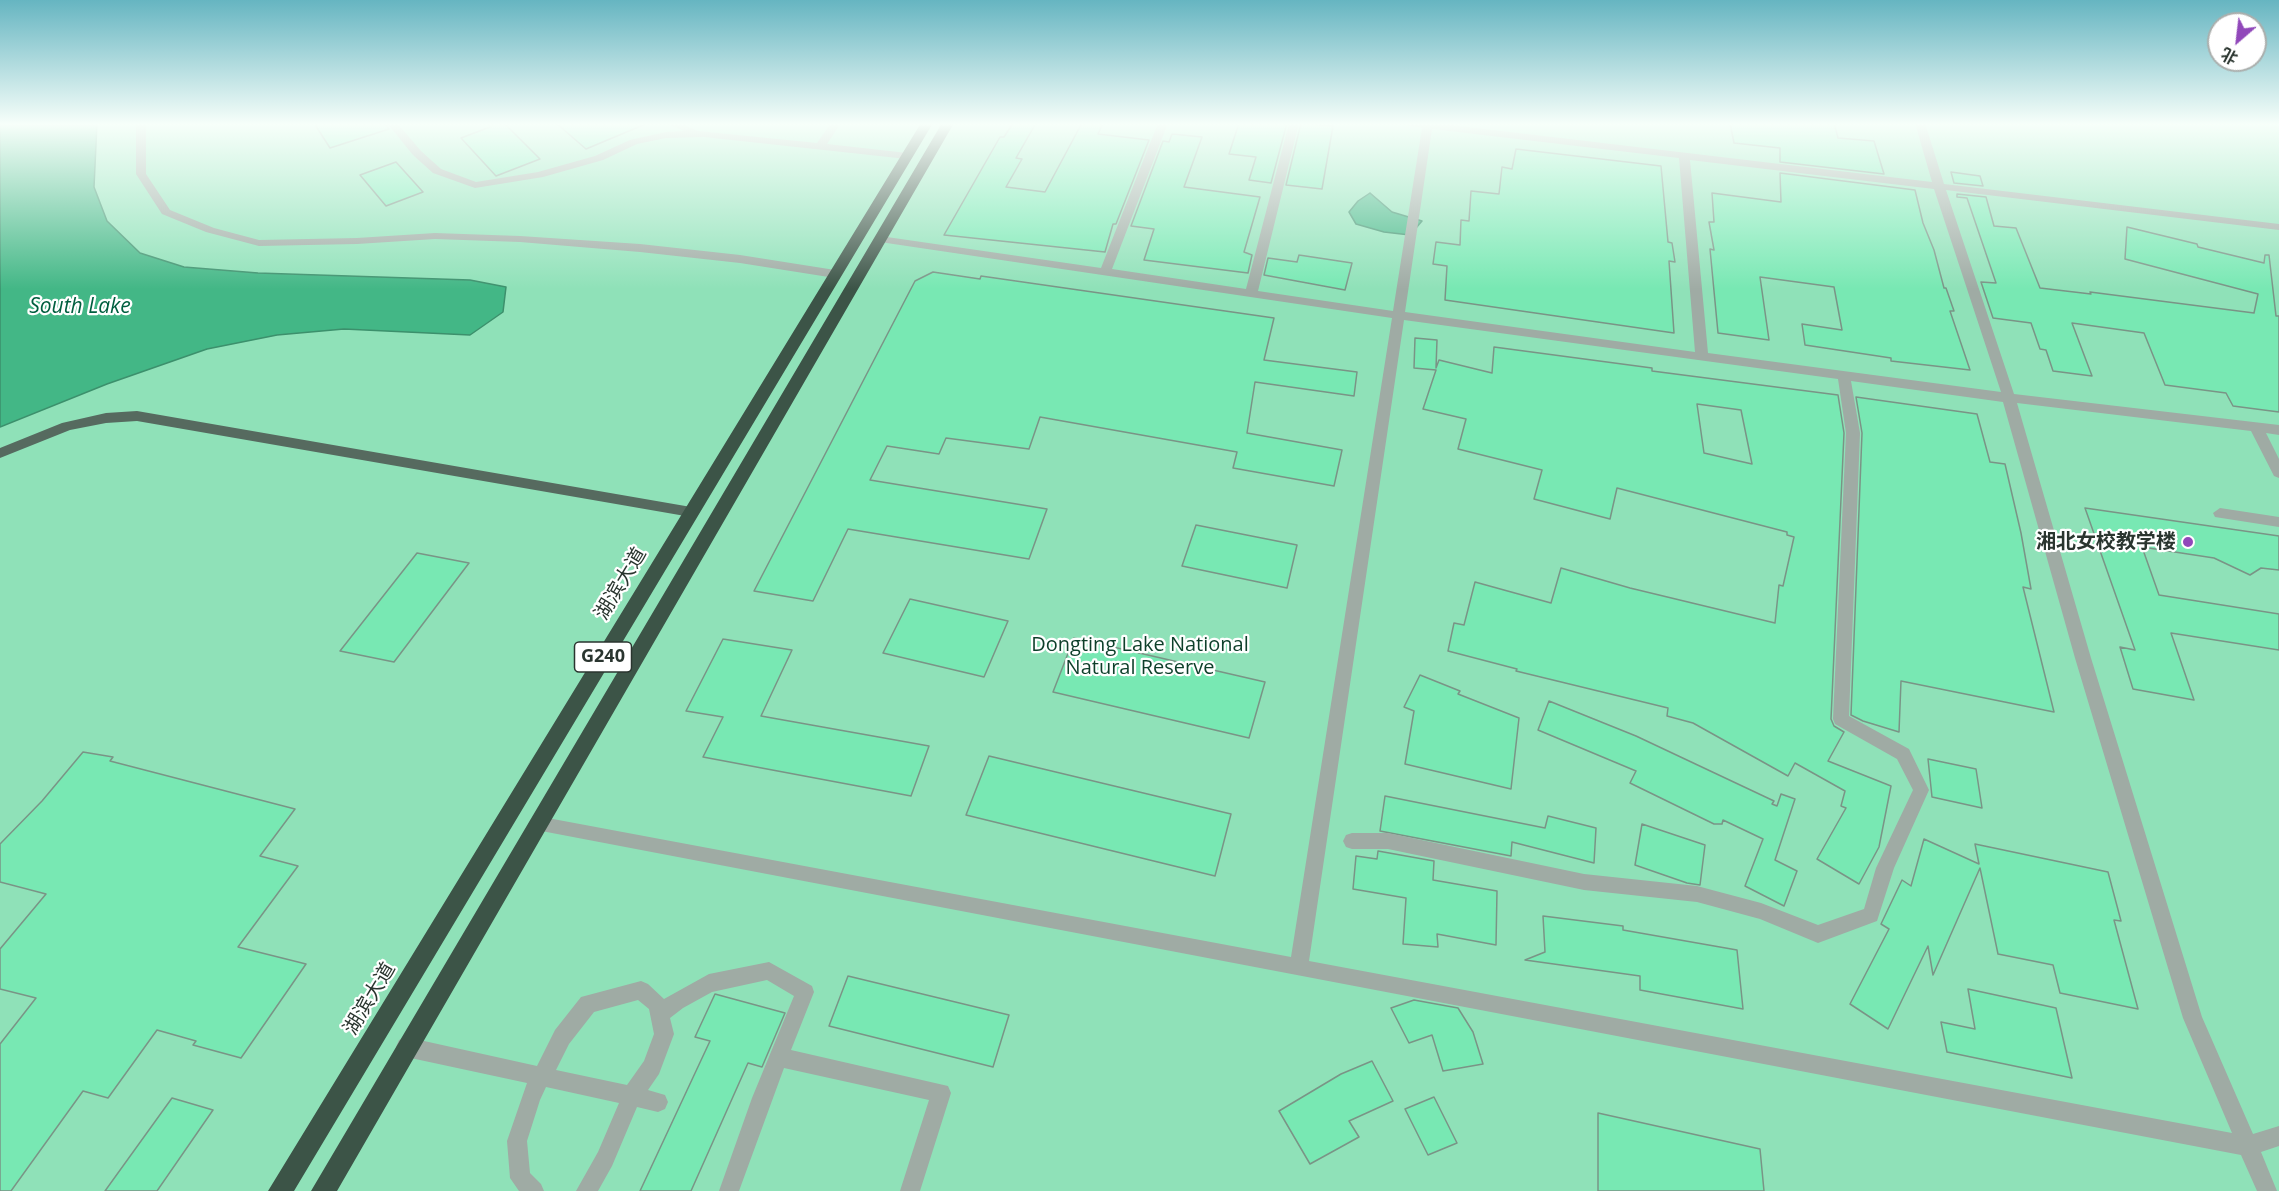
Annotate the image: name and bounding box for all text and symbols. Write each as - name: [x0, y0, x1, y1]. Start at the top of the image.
- north arrow: [2207, 12, 2267, 72]
- text: 北: [2217, 43, 2242, 70]
- water label: South Lake: [29, 294, 131, 320]
- place label: 湘北女校教学楼: [2036, 530, 2176, 554]
- marker: 湘北女校教学楼: [2181, 535, 2195, 549]
- street label: 湖滨大道: [590, 544, 652, 624]
- park label: Dongting Lake National Natural Reserve: [1031, 633, 1249, 680]
- road number: G240: [574, 642, 632, 672]
- street label: 湖滨大道: [339, 959, 401, 1039]

